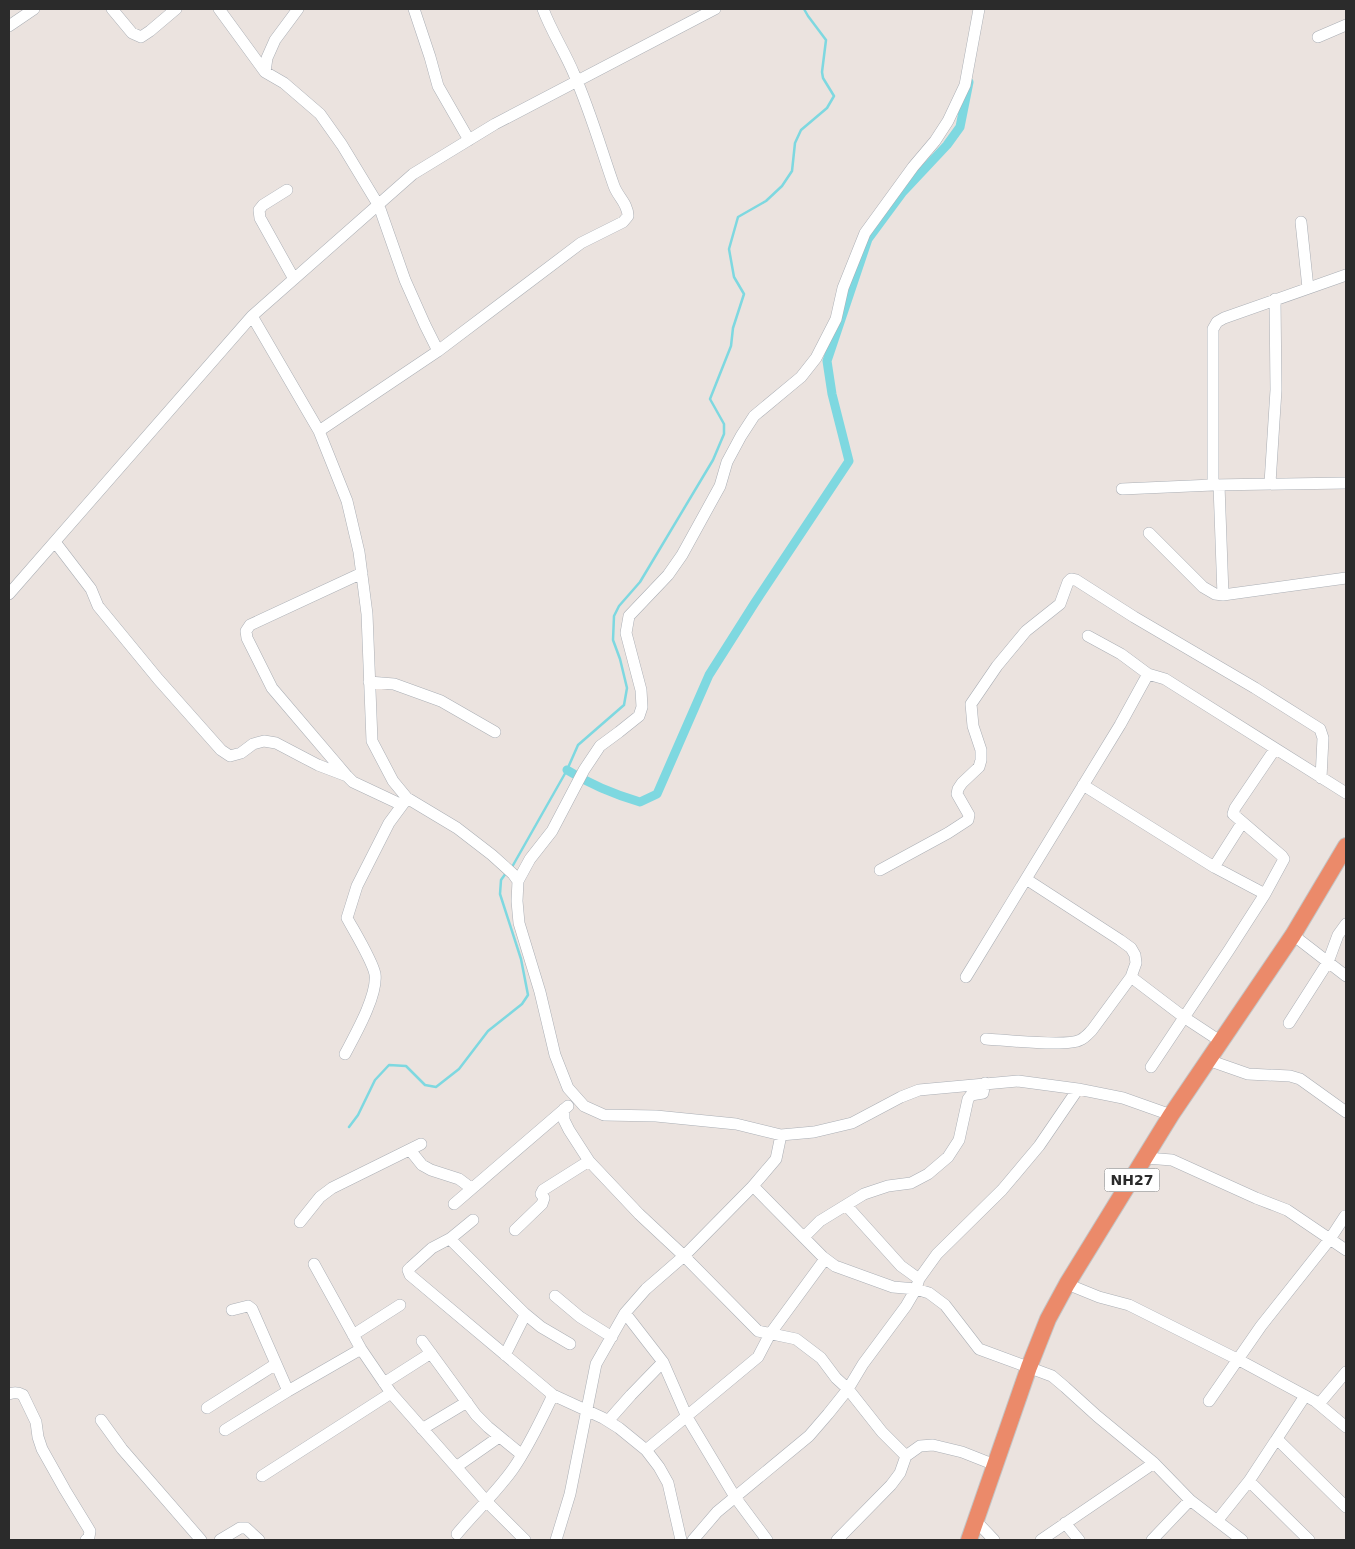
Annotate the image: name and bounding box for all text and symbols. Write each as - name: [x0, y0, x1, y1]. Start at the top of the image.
- road number: NH27: [1104, 1168, 1160, 1192]

